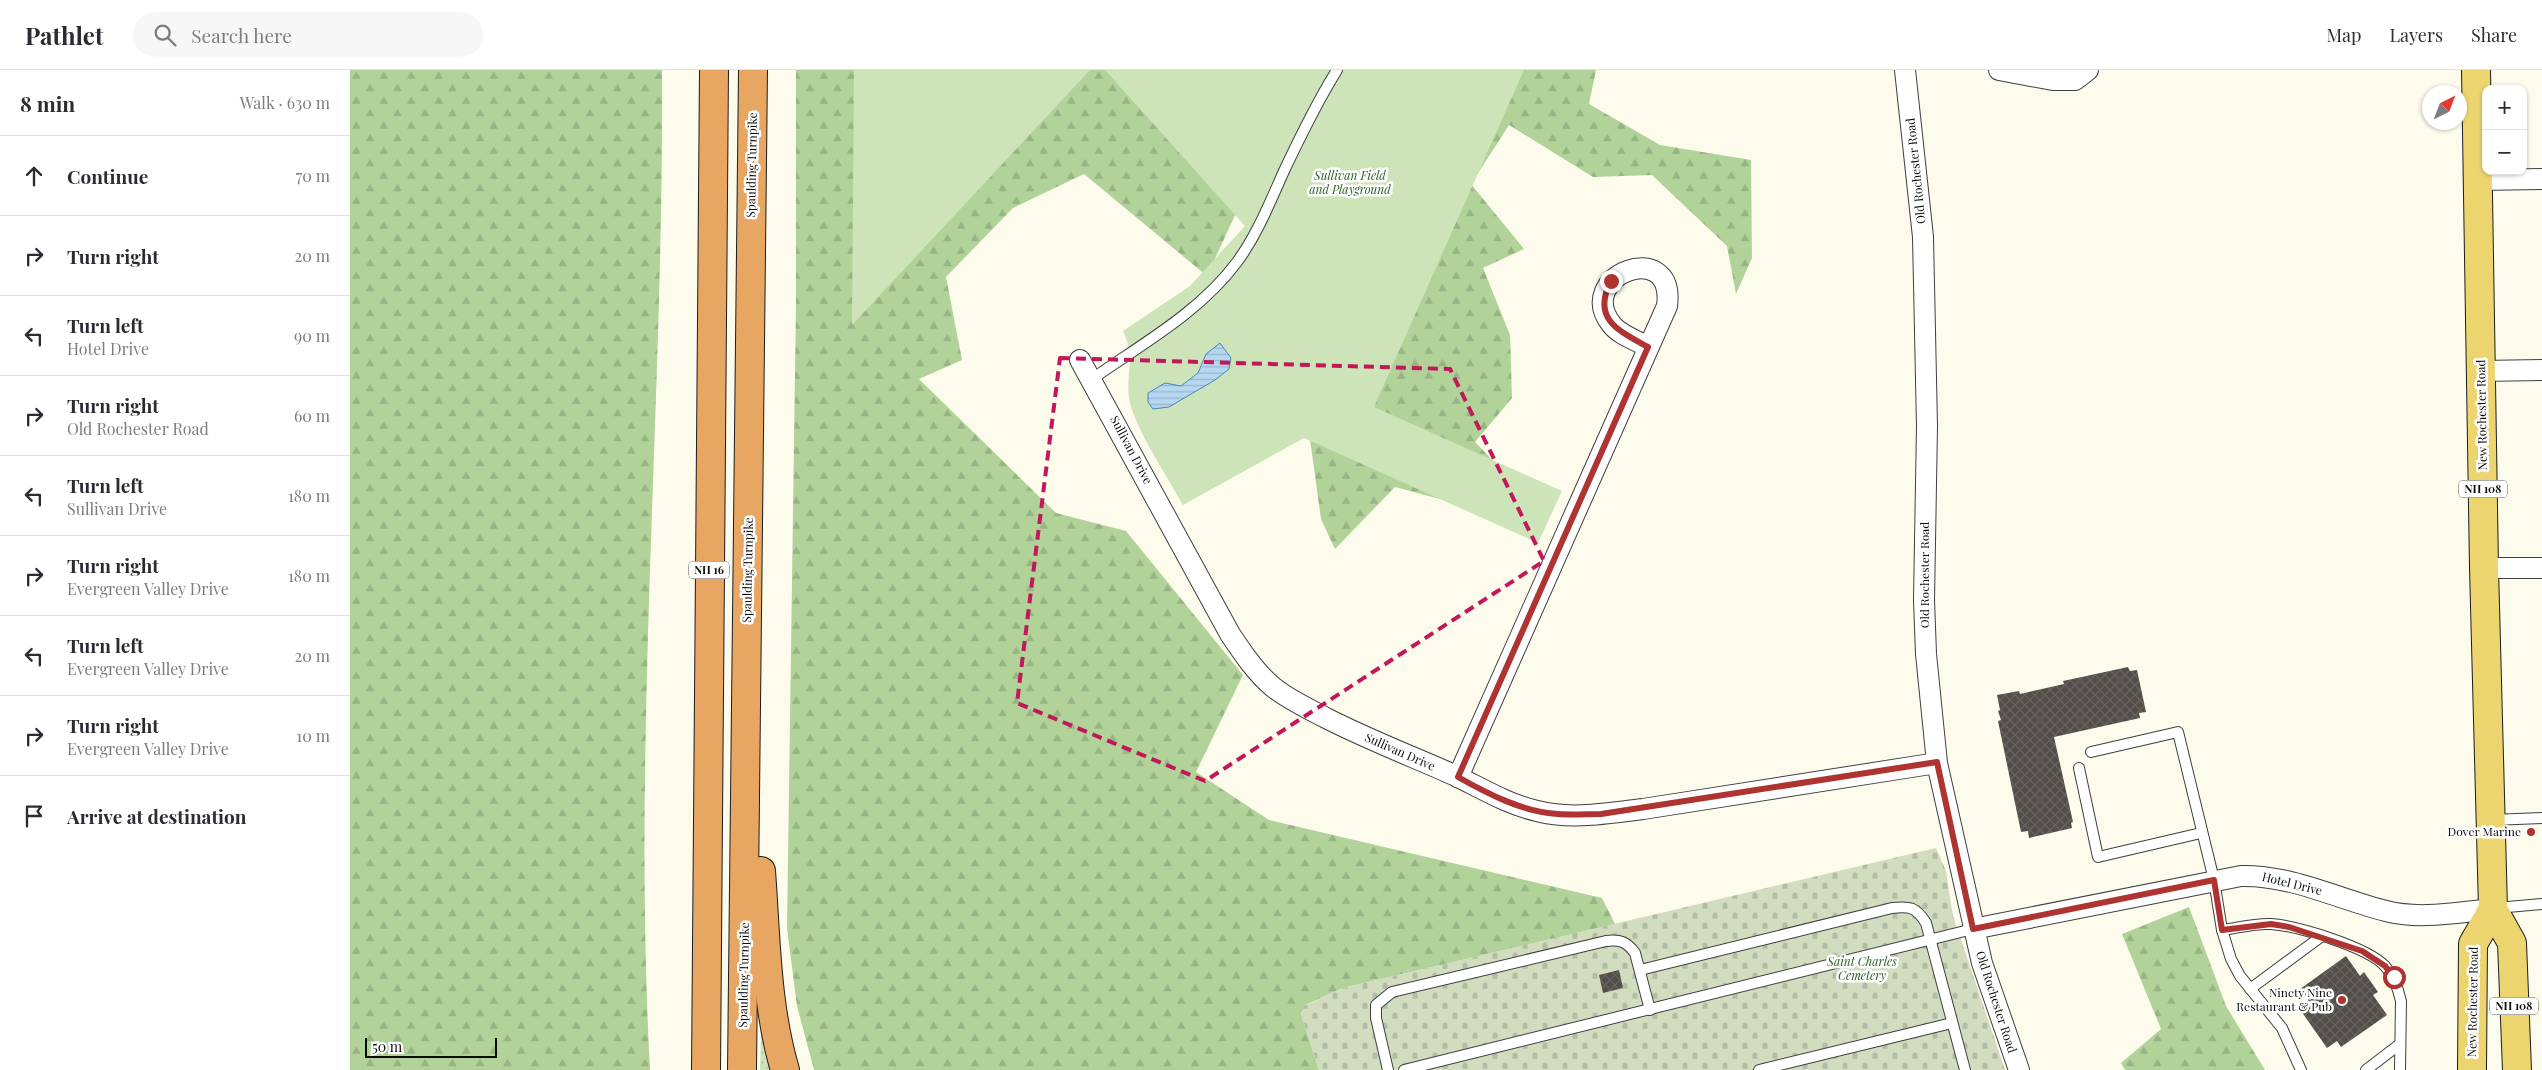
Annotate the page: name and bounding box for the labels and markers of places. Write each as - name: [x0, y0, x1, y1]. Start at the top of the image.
- place label: Dover Marine: [2447, 823, 2521, 839]
- marker: Dover Marine: [2525, 826, 2537, 838]
- place label: Ninety Nine Restaurant & Pub: [2236, 984, 2332, 1014]
- marker: Ninety Nine Restaurant & Pub: [2336, 994, 2348, 1006]

